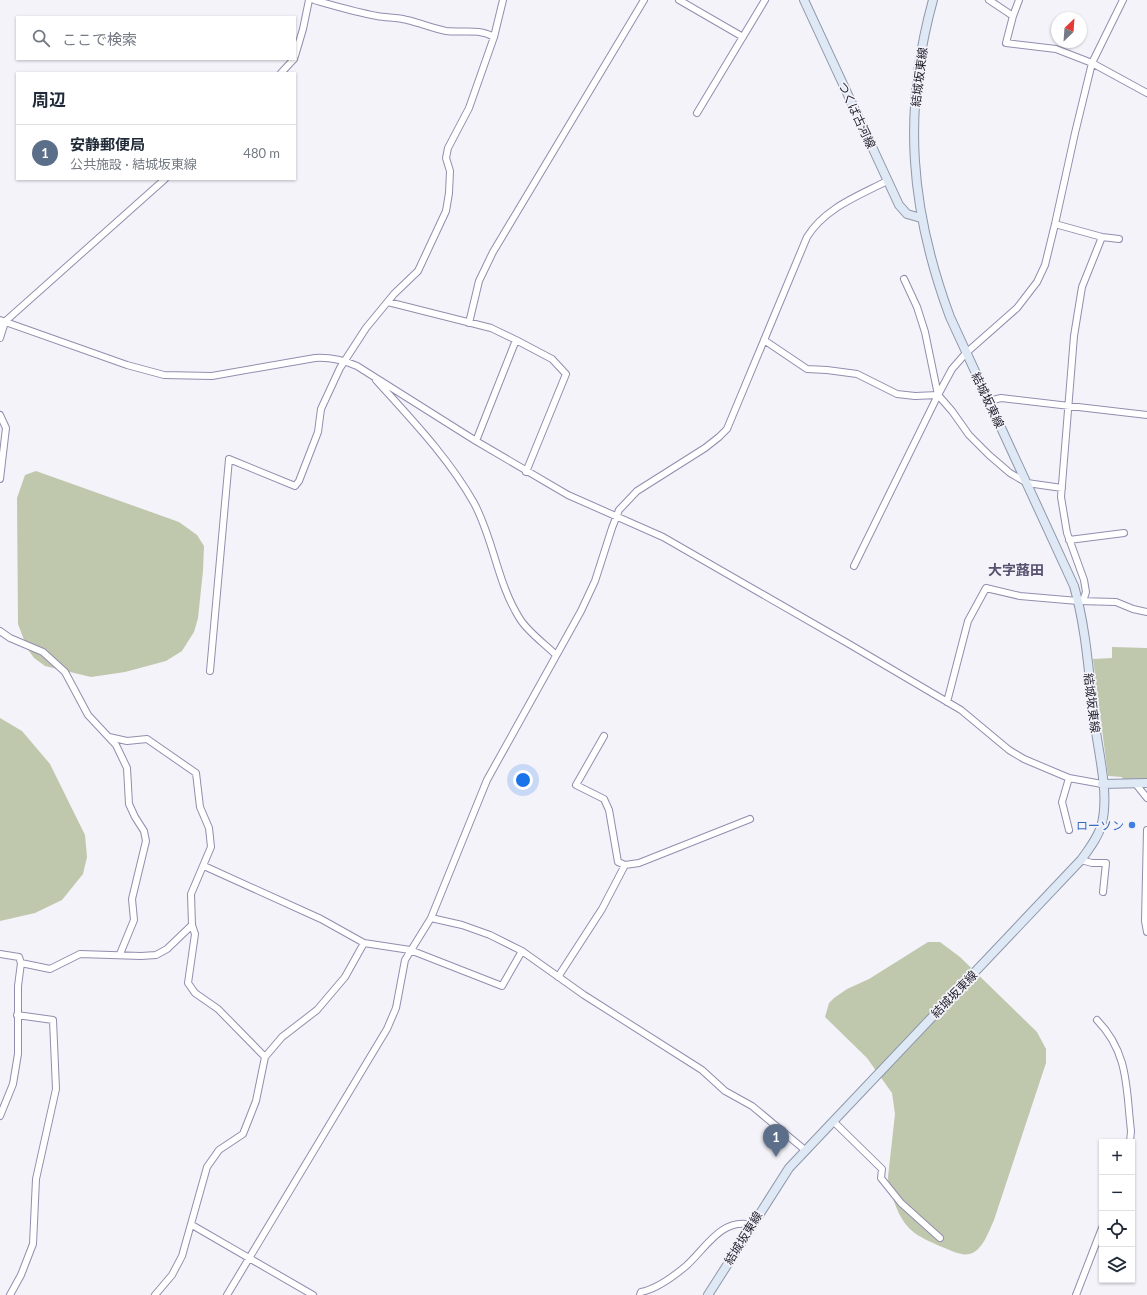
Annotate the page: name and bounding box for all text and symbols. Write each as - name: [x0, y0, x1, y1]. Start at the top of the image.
- north arrow: [1051, 12, 1087, 48]
- search box: [16, 16, 296, 60]
- icon: search: [30, 27, 52, 49]
- text: ここで検索: [62, 30, 137, 48]
- street label: 結城坂東線: [908, 46, 930, 108]
- street label: つくば古河線: [835, 79, 879, 151]
- text: 周辺: [32, 89, 66, 110]
- text: 安静郵便局: [70, 135, 145, 153]
- text: 1: [41, 145, 49, 161]
- text: 480 m: [243, 145, 280, 161]
- text: 公共施設 · 結城坂東線: [70, 156, 197, 172]
- street label: 結城坂東線: [969, 370, 1007, 430]
- district label: 大字蕗田: [988, 561, 1044, 578]
- street label: 結城坂東線: [1081, 672, 1103, 734]
- your location: [513, 770, 533, 790]
- place label: ローソン: [1076, 818, 1124, 833]
- marker: ローソン: [1127, 820, 1137, 830]
- street label: 結城坂東線: [928, 967, 980, 1021]
- pin: 1: [763, 1124, 789, 1157]
- map controls: [1099, 1139, 1135, 1283]
- button: +: [1099, 1139, 1135, 1175]
- button: −: [1099, 1175, 1135, 1211]
- street label: 結城坂東線: [721, 1209, 765, 1267]
- button: locate: [1099, 1211, 1135, 1247]
- button: layers: [1099, 1247, 1135, 1283]

